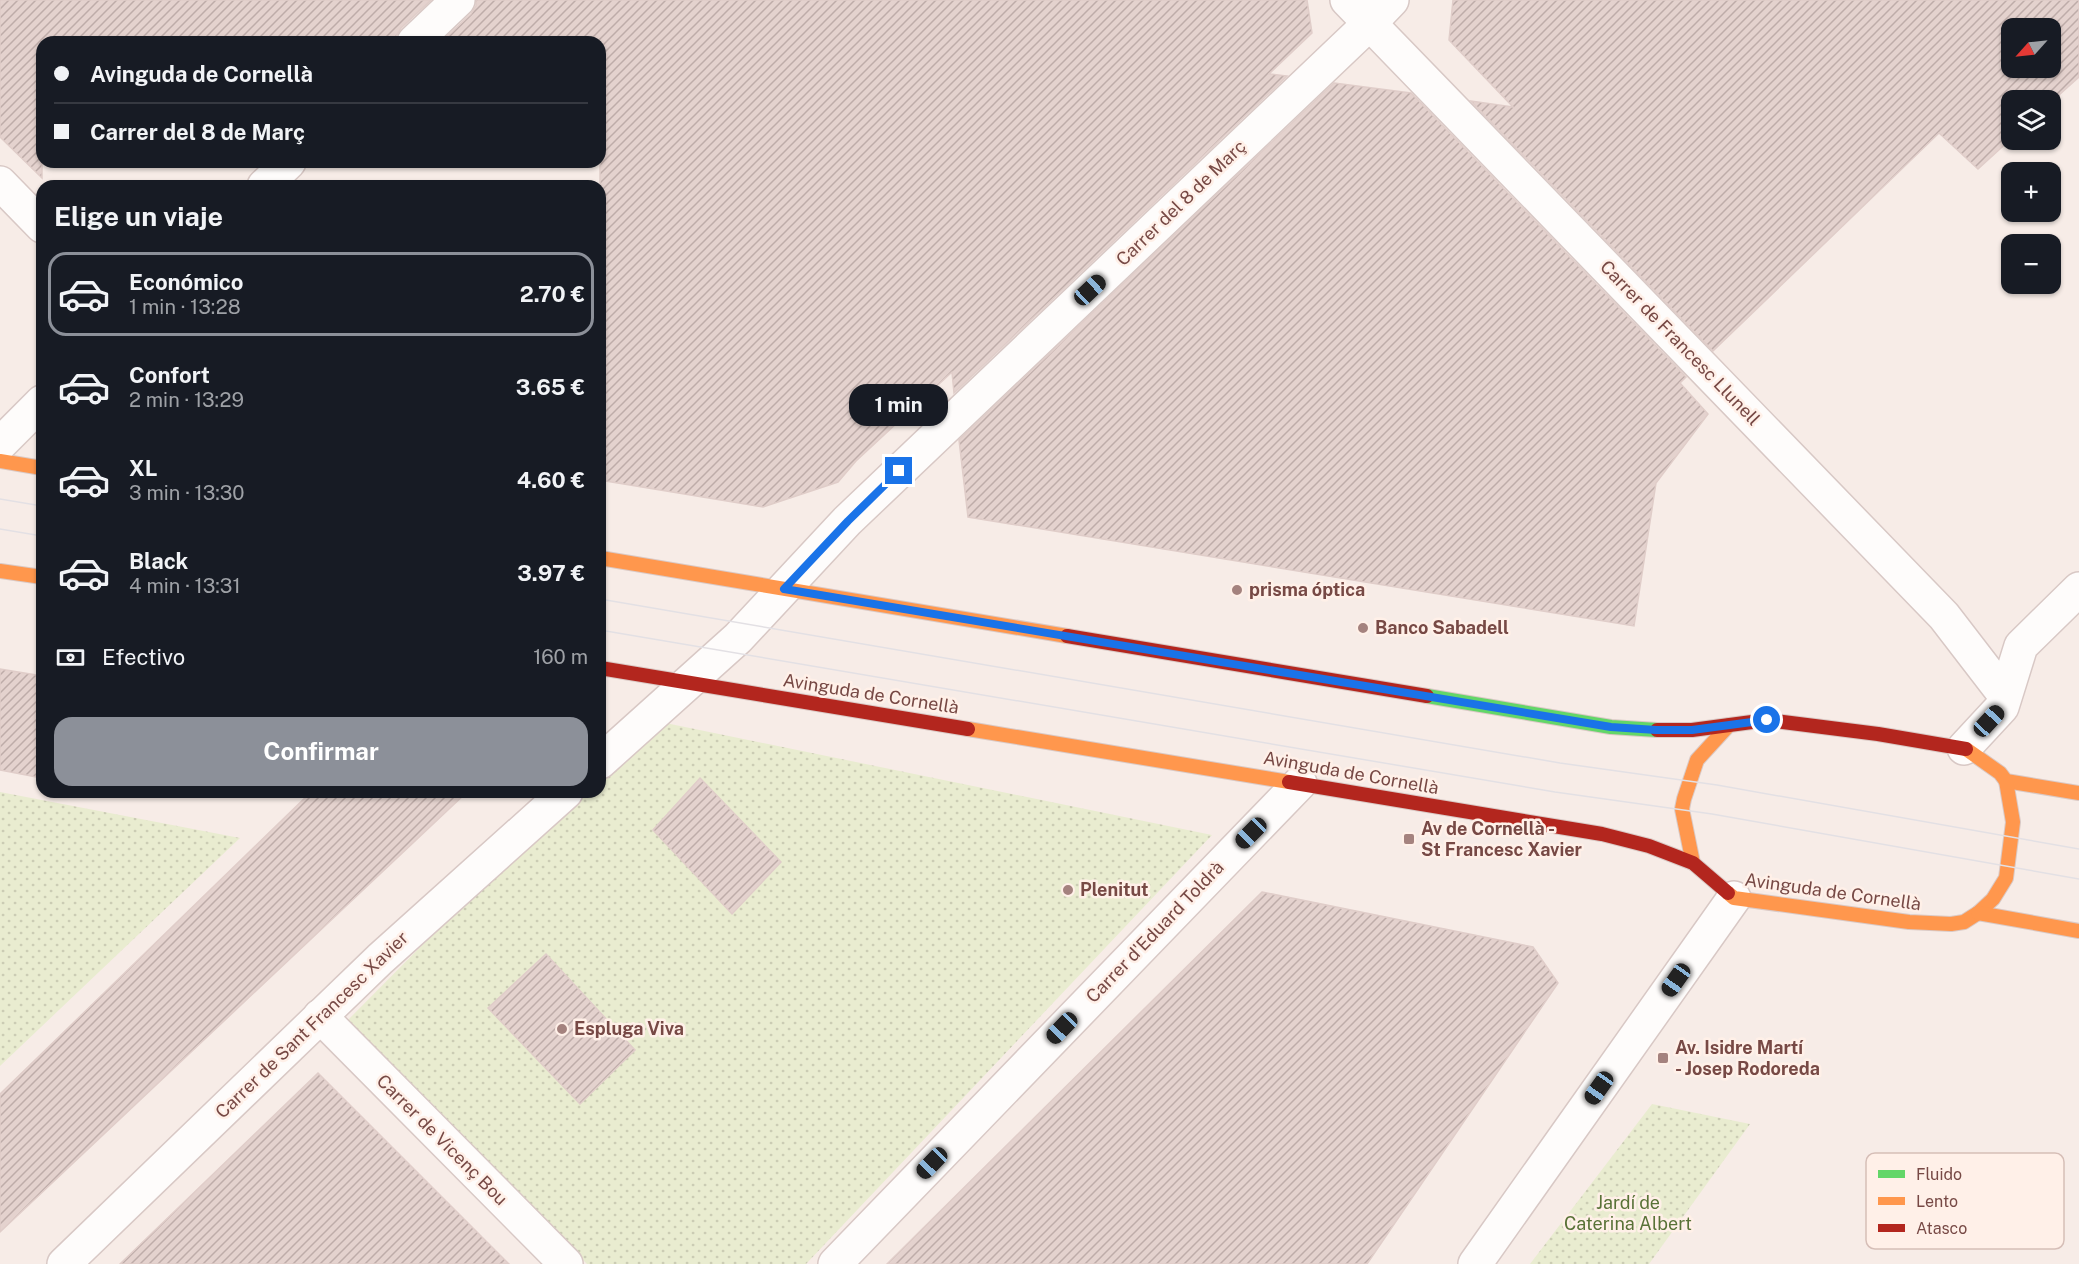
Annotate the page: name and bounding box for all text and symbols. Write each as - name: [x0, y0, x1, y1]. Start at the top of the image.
- north arrow: [2001, 18, 2061, 78]
- map controls: [2001, 18, 2061, 294]
- text: Avinguda de Cornellà: [90, 61, 313, 87]
- button: layers: [2001, 90, 2061, 150]
- text: Carrer del 8 de Març: [90, 119, 305, 145]
- street label: Carrer del 8 de Març: [1112, 135, 1250, 270]
- button: +: [2001, 162, 2061, 222]
- text: Elige un viaje: [54, 200, 223, 232]
- button: −: [2001, 234, 2061, 294]
- street label: Carrer de Francesc Llunell: [1596, 256, 1765, 429]
- icon: car: [57, 267, 111, 321]
- text: Económico: [129, 269, 244, 295]
- car: [1071, 271, 1109, 309]
- text: 2.70 €: [520, 281, 585, 307]
- text: 1 min · 13:28: [129, 295, 241, 319]
- icon: car: [57, 360, 111, 414]
- text: Confort: [129, 362, 210, 388]
- text: 3.65 €: [516, 374, 585, 400]
- callout: 1 min: [850, 384, 948, 426]
- text: 2 min · 13:29: [129, 388, 244, 412]
- text: 1 min: [874, 393, 923, 417]
- icon: car: [57, 453, 111, 507]
- text: XL: [129, 455, 157, 481]
- route end: [885, 457, 912, 484]
- text: 4.60 €: [517, 467, 585, 493]
- text: 3 min · 13:30: [129, 481, 245, 505]
- icon: car: [57, 546, 111, 600]
- text: Black: [129, 548, 188, 574]
- text: 3.97 €: [517, 560, 585, 586]
- text: 4 min · 13:31: [129, 574, 241, 598]
- place label: prisma óptica: [1249, 579, 1365, 600]
- marker: prisma óptica: [1230, 583, 1244, 597]
- place label: Banco Sabadell: [1375, 617, 1509, 638]
- marker: Banco Sabadell: [1356, 621, 1370, 635]
- icon: cash: [54, 641, 87, 674]
- text: Efectivo: [102, 644, 185, 670]
- text: 160 m: [533, 645, 588, 669]
- street label: Avinguda de Cornellà: [782, 669, 961, 718]
- car: [1970, 702, 2008, 740]
- route start: [1753, 706, 1780, 733]
- button: Confirmar: [54, 717, 588, 786]
- street label: Avinguda de Cornellà: [1262, 747, 1440, 798]
- car: [1232, 814, 1270, 852]
- place label: Av de Cornellà - St Francesc Xavier: [1421, 818, 1583, 860]
- marker: Av de Cornellà - St Francesc Xavier: [1402, 832, 1416, 846]
- street label: Carrer d'Eduard Toldrà: [1081, 856, 1228, 1007]
- street label: Avinguda de Cornellà: [1744, 869, 1923, 914]
- place label: Plenitut: [1080, 879, 1149, 900]
- marker: Plenitut: [1061, 883, 1075, 897]
- street label: Carrer de Sant Francesc Xavier: [211, 927, 412, 1122]
- car: [1658, 960, 1694, 1000]
- car: [1043, 1009, 1081, 1047]
- place label: Espluga Viva: [574, 1018, 684, 1039]
- marker: Espluga Viva: [555, 1022, 569, 1036]
- place label: Av. Isidre Martí - Josep Rodoreda: [1675, 1037, 1820, 1079]
- marker: Av. Isidre Martí - Josep Rodoreda: [1656, 1051, 1670, 1065]
- car: [1581, 1068, 1617, 1108]
- street label: Carrer de Vicenç Bou: [373, 1070, 512, 1209]
- car: [913, 1144, 951, 1182]
- legend: [1866, 1153, 2064, 1249]
- text: Fluido: [1916, 1165, 1962, 1184]
- park label: Jardí de Caterina Albert: [1564, 1192, 1692, 1234]
- text: Lento: [1916, 1192, 1958, 1211]
- text: Atasco: [1916, 1219, 1967, 1238]

